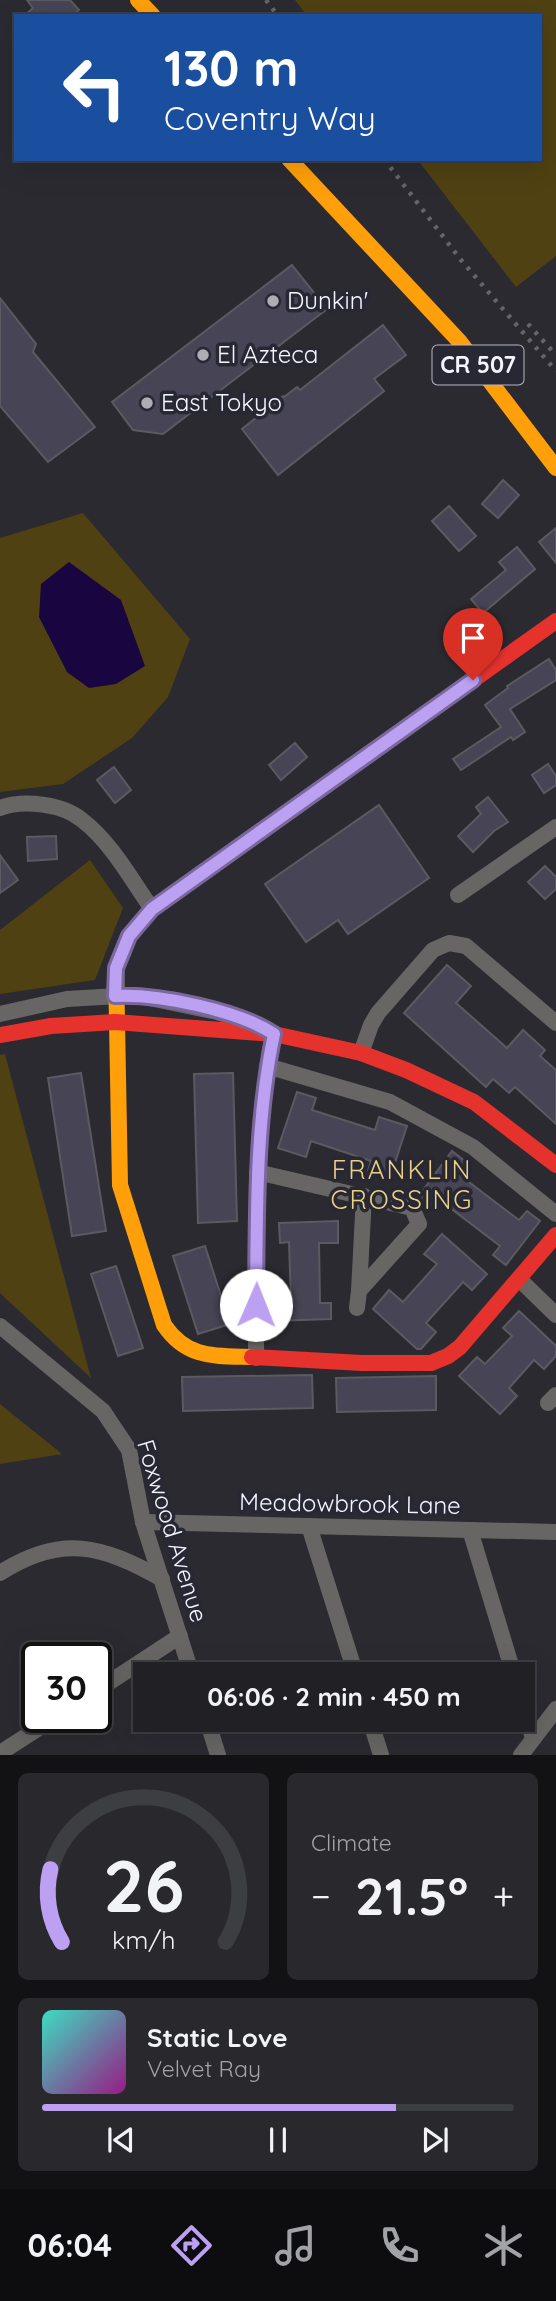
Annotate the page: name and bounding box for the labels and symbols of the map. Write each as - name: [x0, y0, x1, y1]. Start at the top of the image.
- place label: Dunkin': [287, 285, 368, 315]
- marker: Dunkin': [265, 293, 281, 309]
- place label: El Azteca: [217, 339, 318, 369]
- road number: CR 507: [433, 346, 524, 384]
- marker: El Azteca: [195, 347, 211, 363]
- place label: East Tokyo: [161, 387, 282, 417]
- marker: East Tokyo: [139, 395, 155, 411]
- pin: [443, 608, 503, 680]
- district label: FRANKLIN CROSSING: [331, 1153, 473, 1216]
- position arrow: [219, 1268, 293, 1342]
- street label: Foxwood Avenue: [131, 1436, 215, 1626]
- street label: Meadowbrook Lane: [239, 1486, 461, 1520]
- speed limit sign: 30: [21, 1642, 112, 1733]

